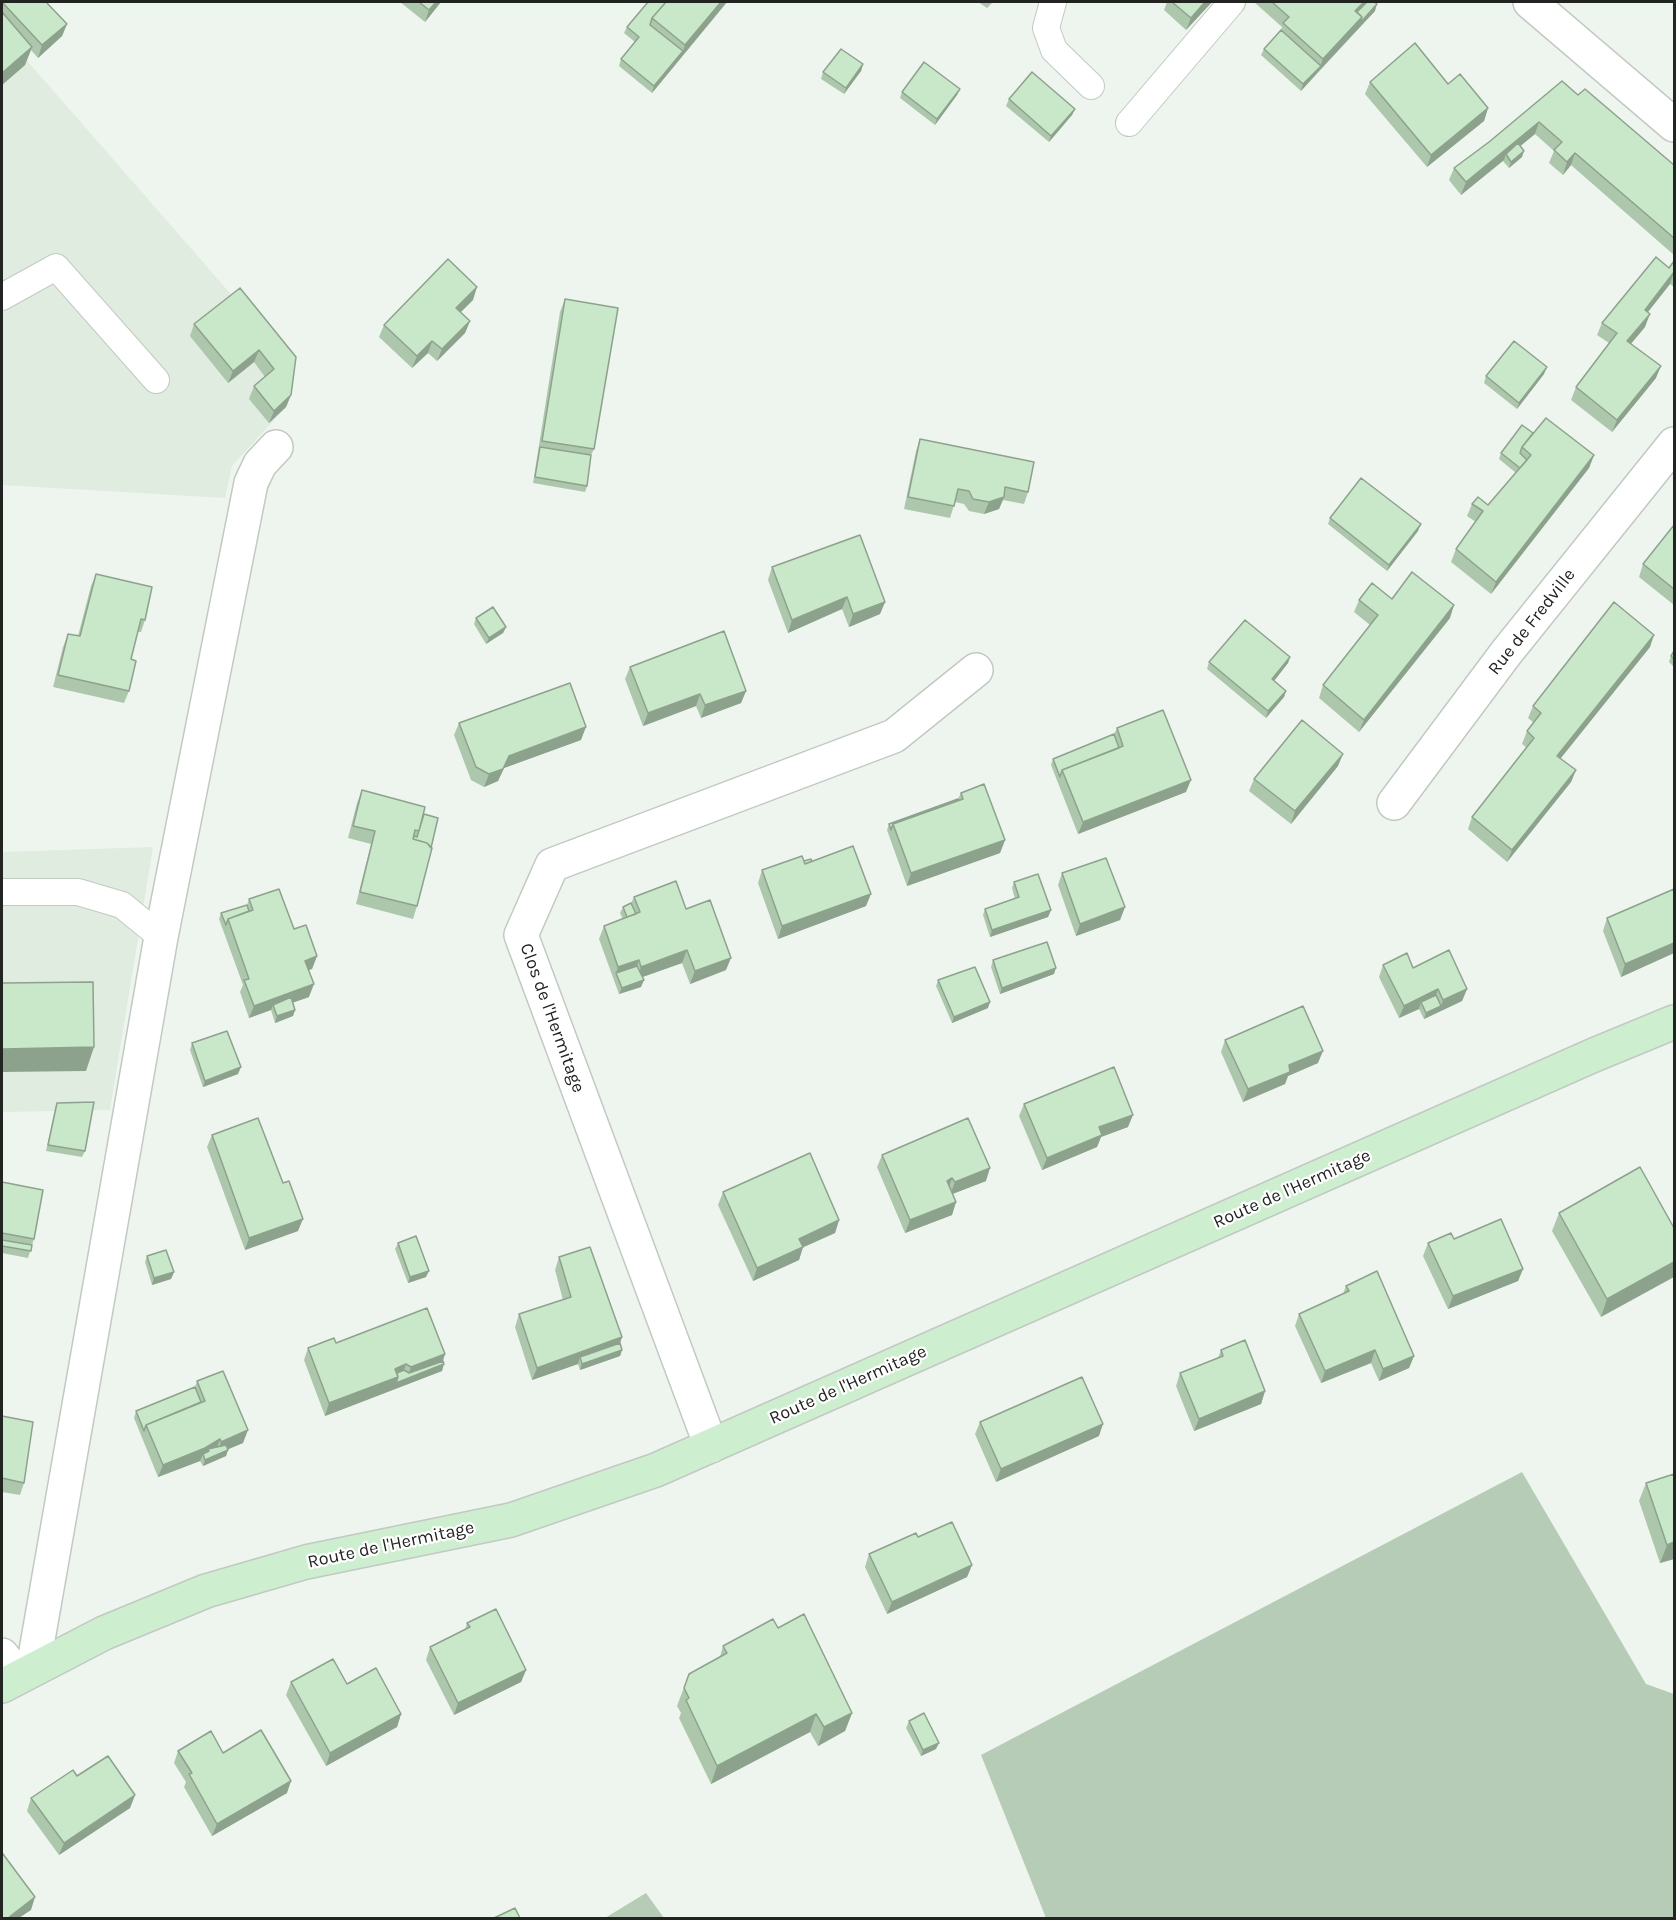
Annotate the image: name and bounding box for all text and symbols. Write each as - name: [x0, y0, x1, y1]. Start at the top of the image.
- street label: Rue de Fredville: [1484, 564, 1580, 680]
- street label: Clos de l'Hermitage: [515, 940, 589, 1096]
- street label: Route de l'Hermitage: [1210, 1145, 1374, 1233]
- street label: Route de l'Hermitage: [766, 1341, 930, 1429]
- street label: Route de l'Hermitage: [306, 1517, 476, 1573]

